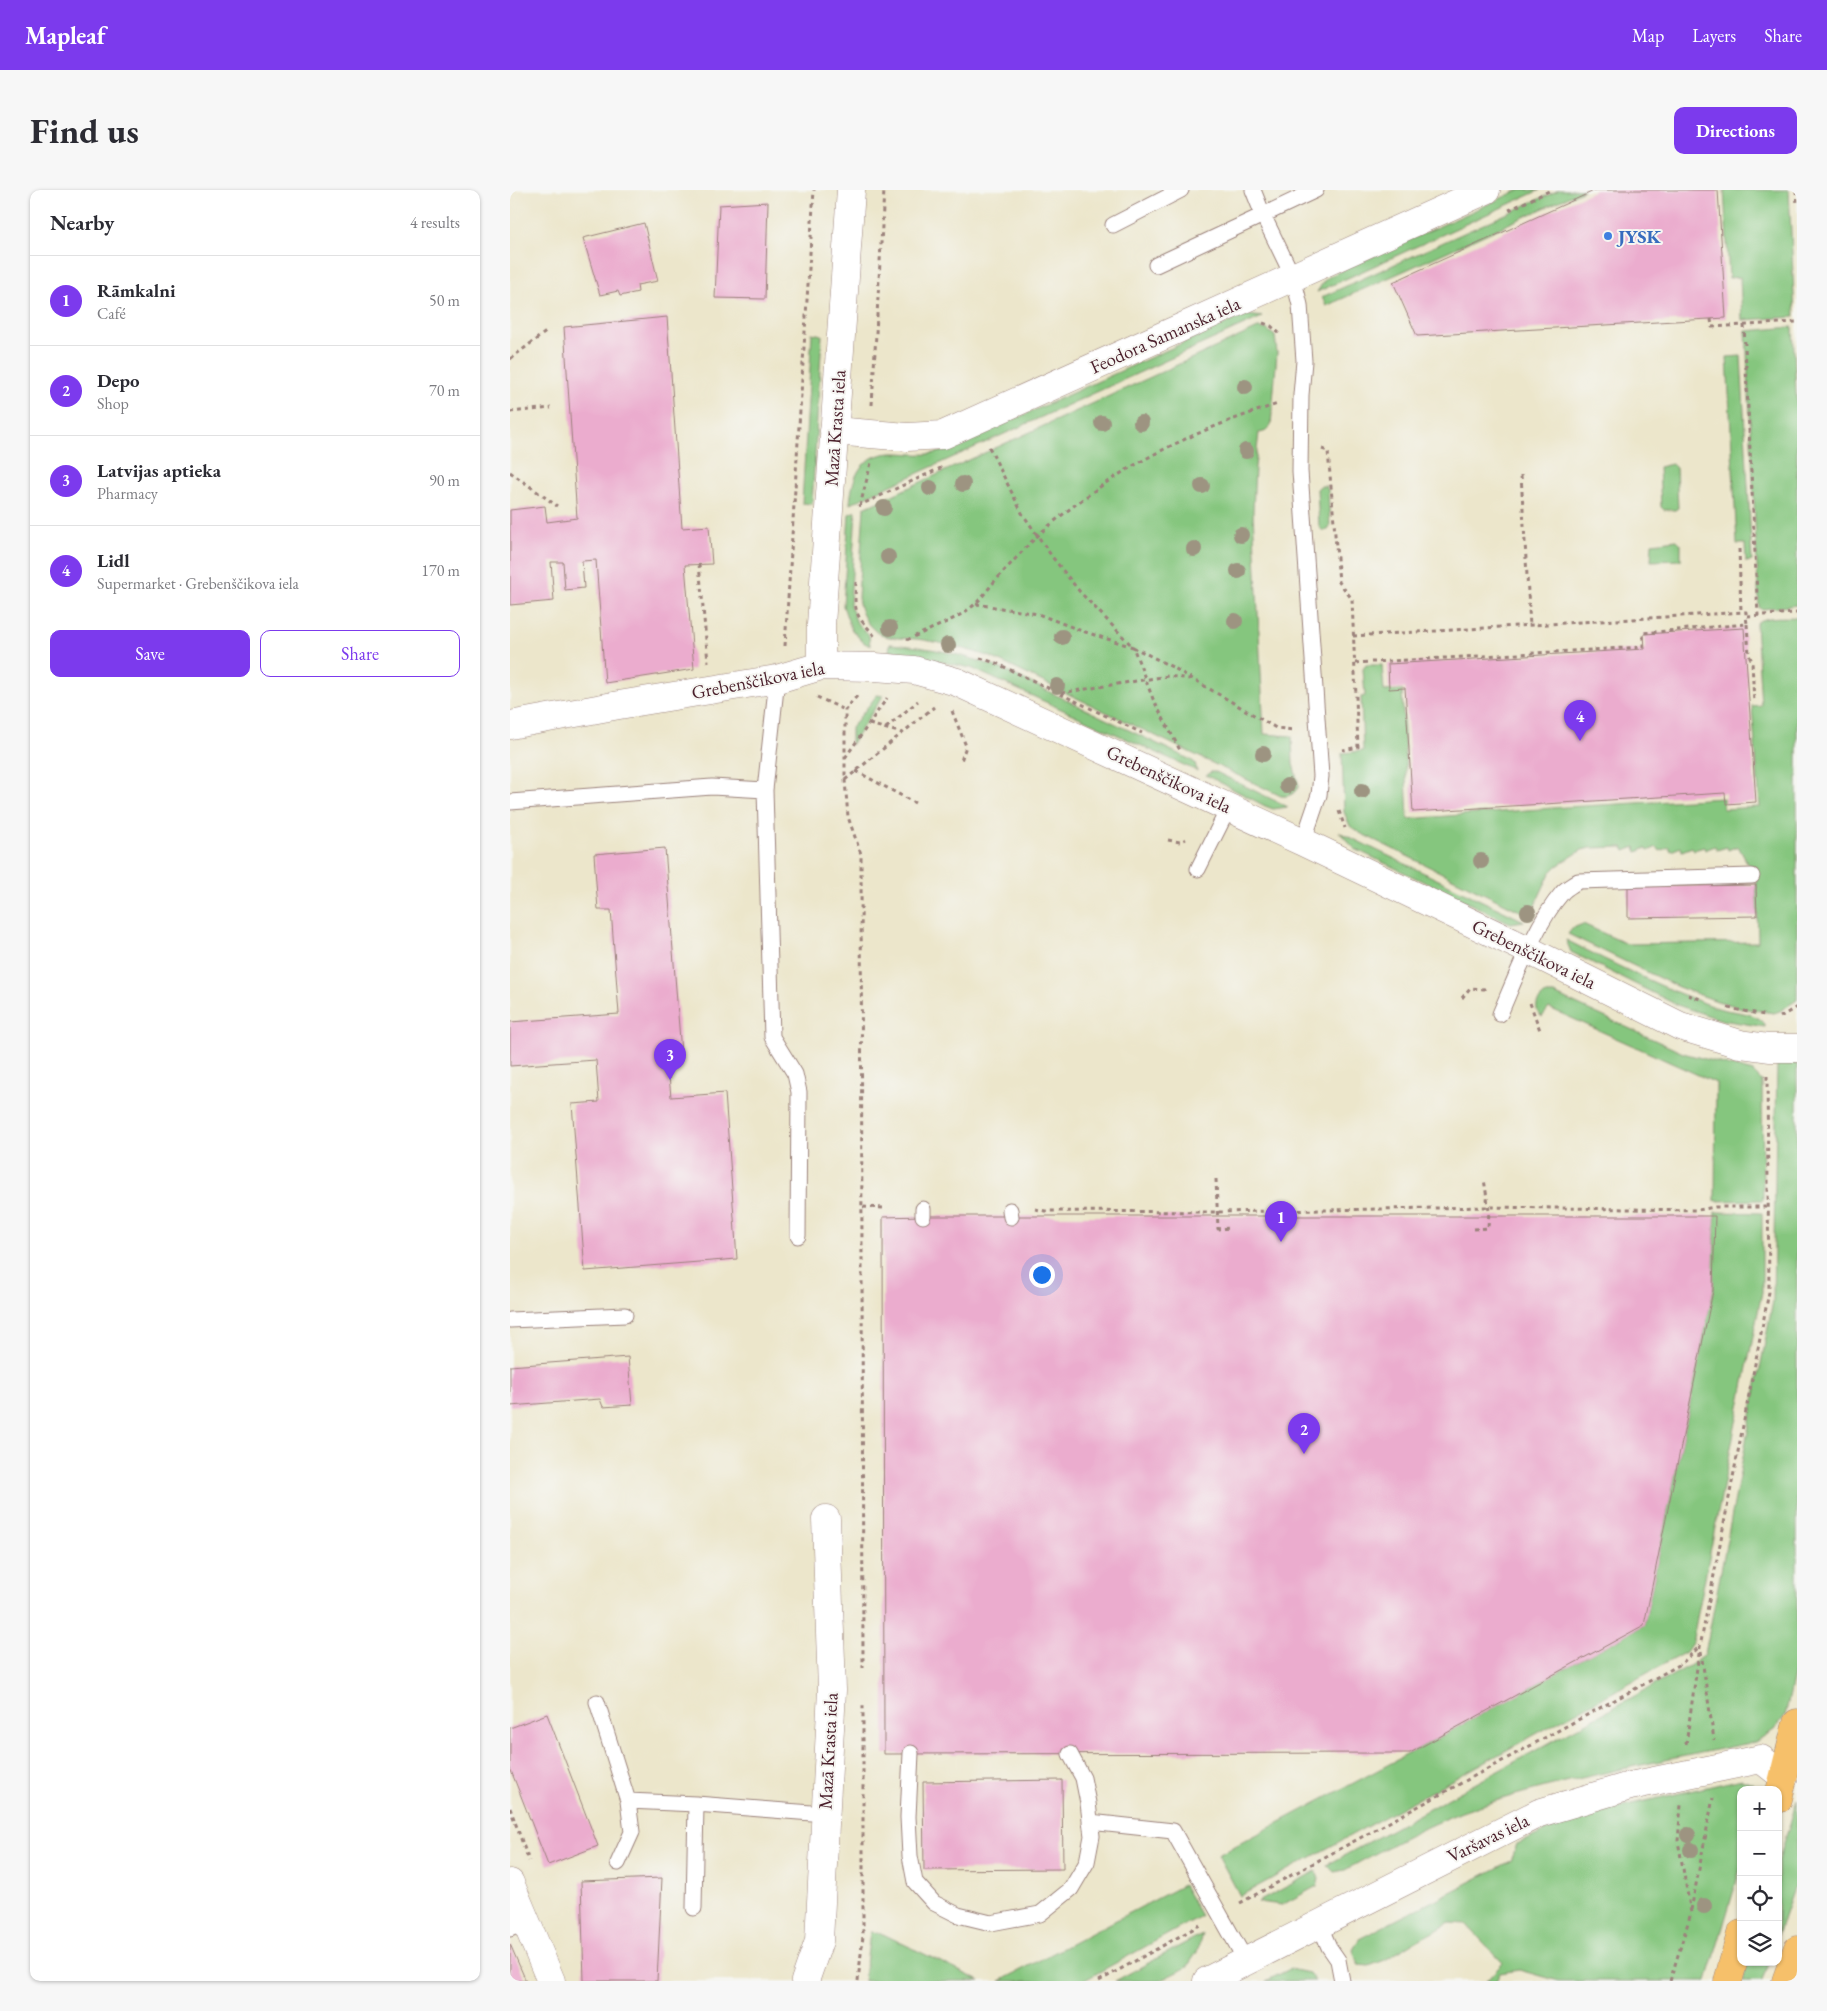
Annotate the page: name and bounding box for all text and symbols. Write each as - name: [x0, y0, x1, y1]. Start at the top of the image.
- text: Mapleaf: [25, 20, 106, 51]
- text: Map: [1632, 24, 1664, 47]
- text: Layers: [1692, 24, 1736, 47]
- text: Share: [1764, 24, 1802, 47]
- button: Directions: [1674, 107, 1797, 154]
- text: Find us: [30, 108, 139, 153]
- text: Nearby: [50, 209, 114, 236]
- text: 4 results: [410, 212, 460, 233]
- place label: JYSK: [1616, 224, 1662, 249]
- marker: JYSK: [1602, 230, 1614, 242]
- text: Rāmkalni: [97, 278, 176, 303]
- text: 1: [62, 290, 70, 311]
- text: 50 m: [429, 290, 460, 311]
- street label: Feodora Samanska iela: [1086, 290, 1244, 379]
- text: Café: [97, 303, 126, 324]
- text: Depo: [97, 368, 140, 393]
- street label: Mazā Krasta iela: [818, 368, 852, 487]
- text: 2: [62, 380, 70, 401]
- text: 70 m: [429, 380, 460, 401]
- text: Shop: [97, 393, 129, 414]
- text: Latvijas aptieka: [97, 458, 221, 483]
- text: 3: [62, 470, 70, 491]
- text: 90 m: [429, 470, 460, 491]
- text: Pharmacy: [97, 483, 158, 504]
- text: Lidl: [97, 548, 130, 573]
- text: 4: [62, 560, 70, 581]
- text: 170 m: [421, 560, 460, 581]
- text: Supermarket · Grebenščikova iela: [97, 573, 299, 594]
- button: Save: [50, 630, 250, 677]
- button: Share: [260, 630, 460, 677]
- street label: Grebenščikova iela: [689, 655, 827, 705]
- pin: 4: [1564, 700, 1596, 741]
- street label: Grebenščikova iela: [1103, 739, 1236, 819]
- street label: Grebenščikova iela: [1468, 913, 1601, 995]
- pin: 3: [654, 1039, 686, 1080]
- pin: 1: [1265, 1201, 1297, 1242]
- your location: [1029, 1262, 1055, 1288]
- pin: 2: [1288, 1413, 1320, 1454]
- street label: Mazā Krasta iela: [812, 1691, 844, 1810]
- map controls: [1737, 1786, 1782, 1966]
- button: +: [1737, 1786, 1782, 1831]
- street label: Varšavas iela: [1443, 1807, 1533, 1869]
- button: −: [1737, 1831, 1782, 1876]
- button: locate: [1737, 1876, 1782, 1921]
- button: layers: [1737, 1921, 1782, 1966]

